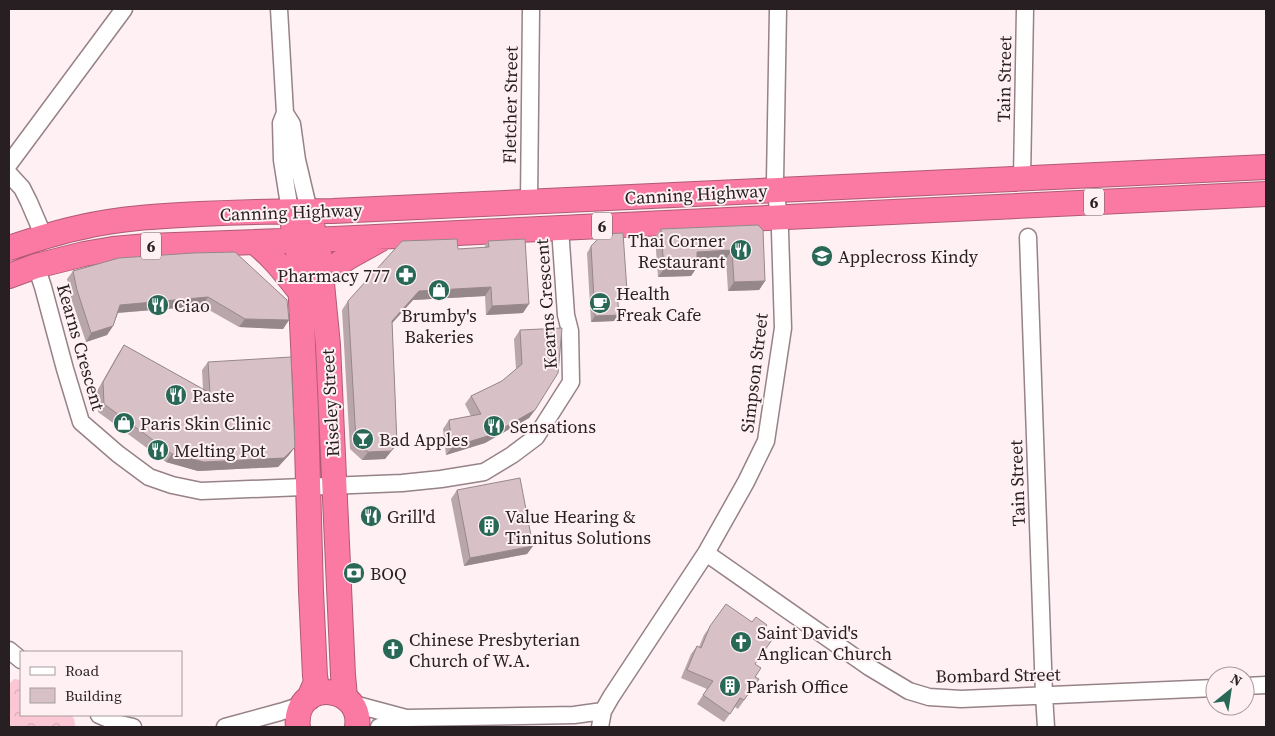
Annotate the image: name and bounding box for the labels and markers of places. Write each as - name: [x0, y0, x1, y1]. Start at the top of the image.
- place label: Thai Corner Restaurant: [628, 228, 725, 274]
- restaurant icon: Thai Corner Restaurant: [729, 238, 753, 262]
- school or university icon: Applecross Kindy: [810, 244, 834, 268]
- place label: Applecross Kindy: [838, 244, 979, 269]
- place label: Pharmacy 777: [277, 263, 390, 288]
- pharmacy icon: Pharmacy 777: [394, 263, 418, 287]
- shop icon: Brumby's Bakeries: [427, 278, 451, 302]
- place label: Health Freak Cafe: [616, 281, 701, 327]
- cafe icon: Health Freak Cafe: [588, 291, 612, 315]
- restaurant icon: Ciao: [146, 293, 170, 317]
- place label: Ciao: [174, 293, 210, 318]
- place label: Brumby's Bakeries: [401, 303, 477, 349]
- restaurant icon: Paste: [164, 383, 188, 407]
- place label: Paste: [192, 383, 235, 408]
- shop icon: Paris Skin Clinic: [112, 411, 136, 435]
- place label: Paris Skin Clinic: [140, 411, 271, 436]
- restaurant icon: Sensations: [482, 414, 506, 438]
- place label: Sensations: [510, 414, 596, 439]
- bar icon: Bad Apples: [351, 427, 375, 451]
- place label: Bad Apples: [379, 427, 468, 452]
- restaurant icon: Melting Pot: [146, 438, 170, 462]
- place label: Melting Pot: [174, 438, 266, 463]
- restaurant icon: Grill'd: [359, 504, 383, 528]
- place label: Grill'd: [387, 504, 435, 529]
- place label: Value Hearing & Tinnitus Solutions: [505, 504, 651, 550]
- building icon: Value Hearing & Tinnitus Solutions: [477, 514, 501, 538]
- bank icon: BOQ: [342, 561, 366, 585]
- place label: BOQ: [370, 561, 407, 586]
- place label: Saint David's Anglican Church: [757, 620, 892, 666]
- place label: Chinese Presbyterian Church of W.A.: [409, 627, 580, 673]
- church icon: Saint David's Anglican Church: [729, 630, 753, 654]
- church icon: Chinese Presbyterian Church of W.A.: [381, 637, 405, 661]
- building icon: Parish Office: [718, 674, 742, 698]
- place label: Parish Office: [746, 674, 848, 699]

